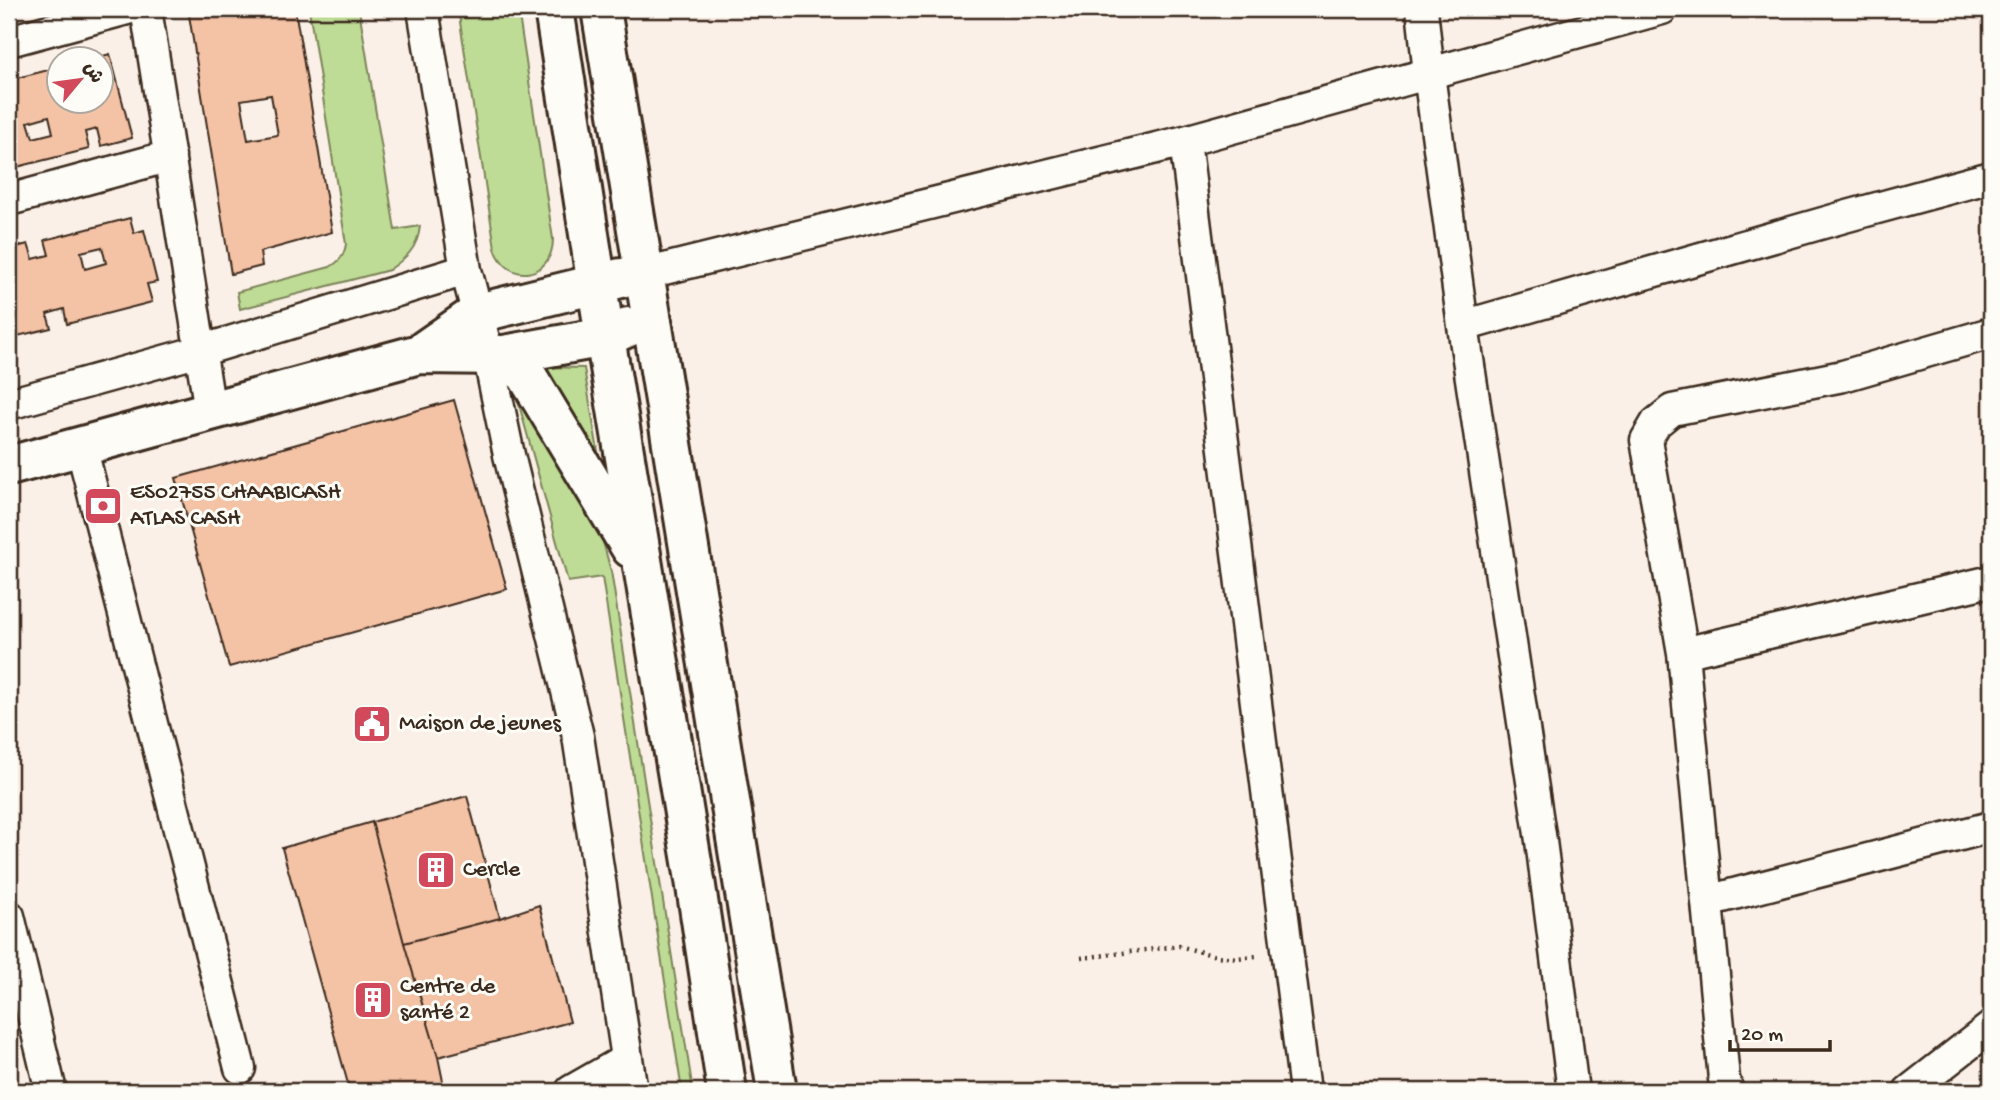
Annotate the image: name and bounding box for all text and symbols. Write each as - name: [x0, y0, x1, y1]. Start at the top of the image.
- north arrow: [46, 46, 116, 116]
- text: ش: [77, 59, 107, 88]
- place label: ES02755 CHAABICASH ATLAS CASH: [130, 480, 342, 533]
- bank icon: ES02755 CHAABICASH ATLAS CASH: [82, 485, 124, 527]
- public building icon: Maison de jeunes: [351, 703, 393, 745]
- place label: Maison de jeunes: [399, 711, 561, 738]
- building icon: Cercle: [415, 849, 457, 891]
- place label: Cercle: [463, 857, 521, 884]
- place label: Centre de santé 2: [400, 974, 497, 1027]
- building icon: Centre de santé 2: [352, 979, 394, 1021]
- scale bar: [1730, 1009, 1830, 1053]
- text: 20 m: [1741, 1024, 1783, 1049]

